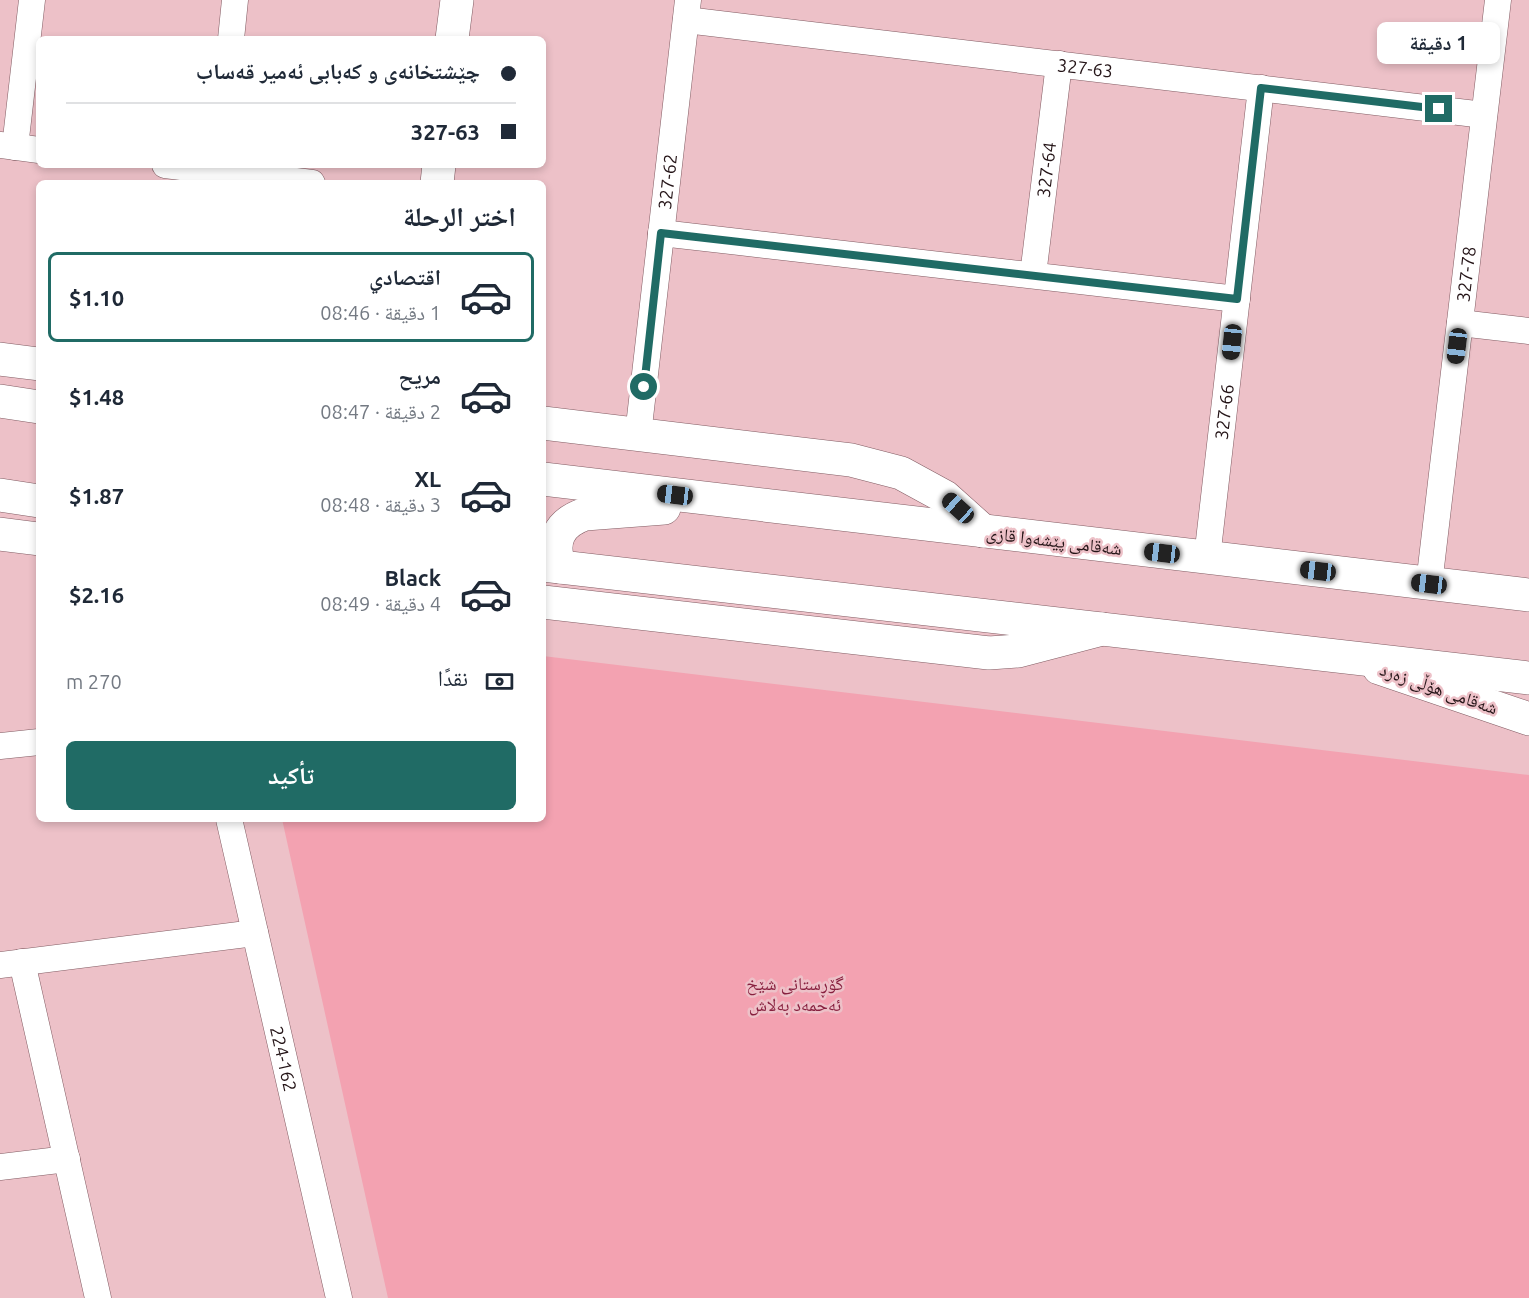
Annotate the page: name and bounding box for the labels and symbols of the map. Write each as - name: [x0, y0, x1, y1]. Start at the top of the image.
- callout: 1 دقيقة: [1378, 22, 1500, 64]
- street label: 327-63: [1056, 54, 1114, 81]
- route end: [1425, 95, 1452, 122]
- street label: 327-64: [1033, 141, 1059, 199]
- street label: 327-62: [654, 153, 680, 211]
- street label: 327-78: [1452, 245, 1479, 303]
- car: [1221, 323, 1243, 361]
- car: [1446, 327, 1468, 365]
- route start: [630, 373, 657, 400]
- street label: 327-66: [1211, 383, 1237, 441]
- car: [656, 484, 694, 506]
- car: [939, 489, 977, 527]
- street label: شەقامی پێشەوا قازی: [985, 522, 1123, 560]
- car: [1143, 542, 1181, 564]
- car: [1299, 560, 1337, 582]
- car: [1410, 573, 1448, 595]
- street label: شەقامی هۆڵی زەرد: [1377, 658, 1501, 719]
- park label: گۆڕستانی شێخ ئەحمەد بەلاش: [746, 973, 844, 1016]
- street label: 224-162: [267, 1024, 301, 1093]

